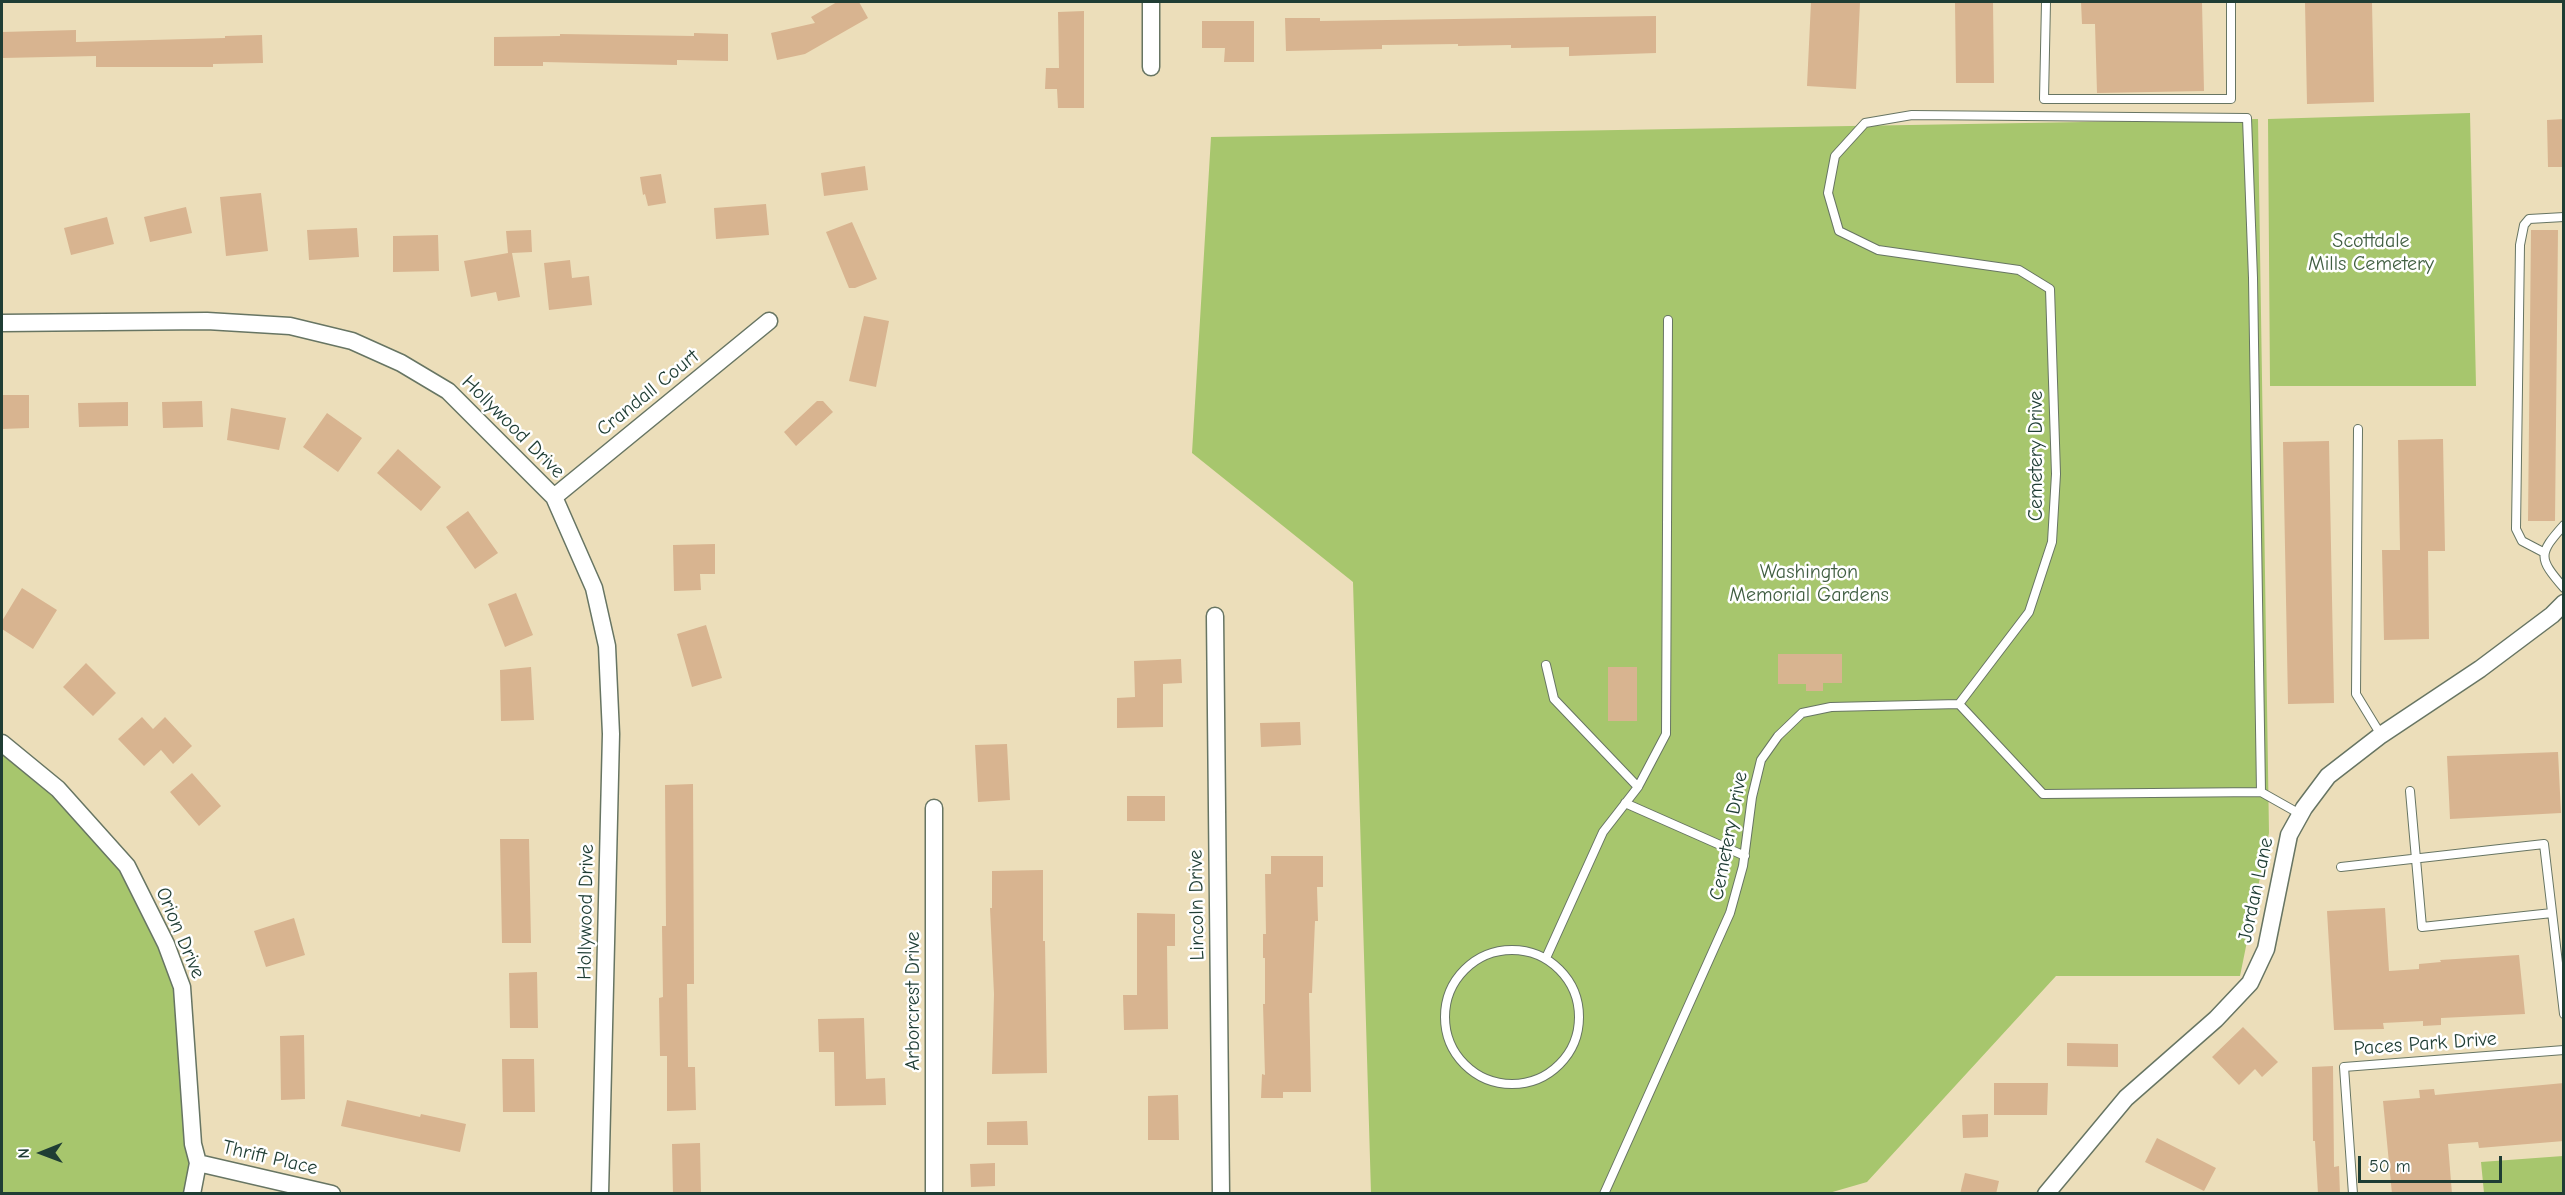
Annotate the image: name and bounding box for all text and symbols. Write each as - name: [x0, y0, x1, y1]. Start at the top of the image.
- park label: Scottdale Mills Cemetery: [2308, 229, 2434, 276]
- street label: Crandall Court: [592, 345, 704, 441]
- street label: Hollywood Drive: [456, 370, 570, 484]
- street label: Cemetery Drive: [2024, 391, 2048, 521]
- park label: Washington Memorial Gardens: [1729, 560, 1889, 607]
- street label: Cemetery Drive: [1705, 770, 1753, 902]
- street label: Jordan Lane: [2233, 835, 2279, 945]
- street label: Hollywood Drive: [573, 844, 599, 980]
- street label: Lincoln Drive: [1184, 849, 1210, 961]
- street label: Orion Drive: [150, 884, 210, 982]
- street label: Arborcrest Drive: [901, 931, 925, 1071]
- street label: Paces Park Drive: [2353, 1027, 2497, 1061]
- north arrow: [12, 1123, 72, 1183]
- street label: Thrift Place: [220, 1135, 320, 1181]
- scale bar: [2361, 1144, 2505, 1182]
- text: N: [15, 1148, 33, 1159]
- text: 50 m: [2369, 1156, 2411, 1177]

